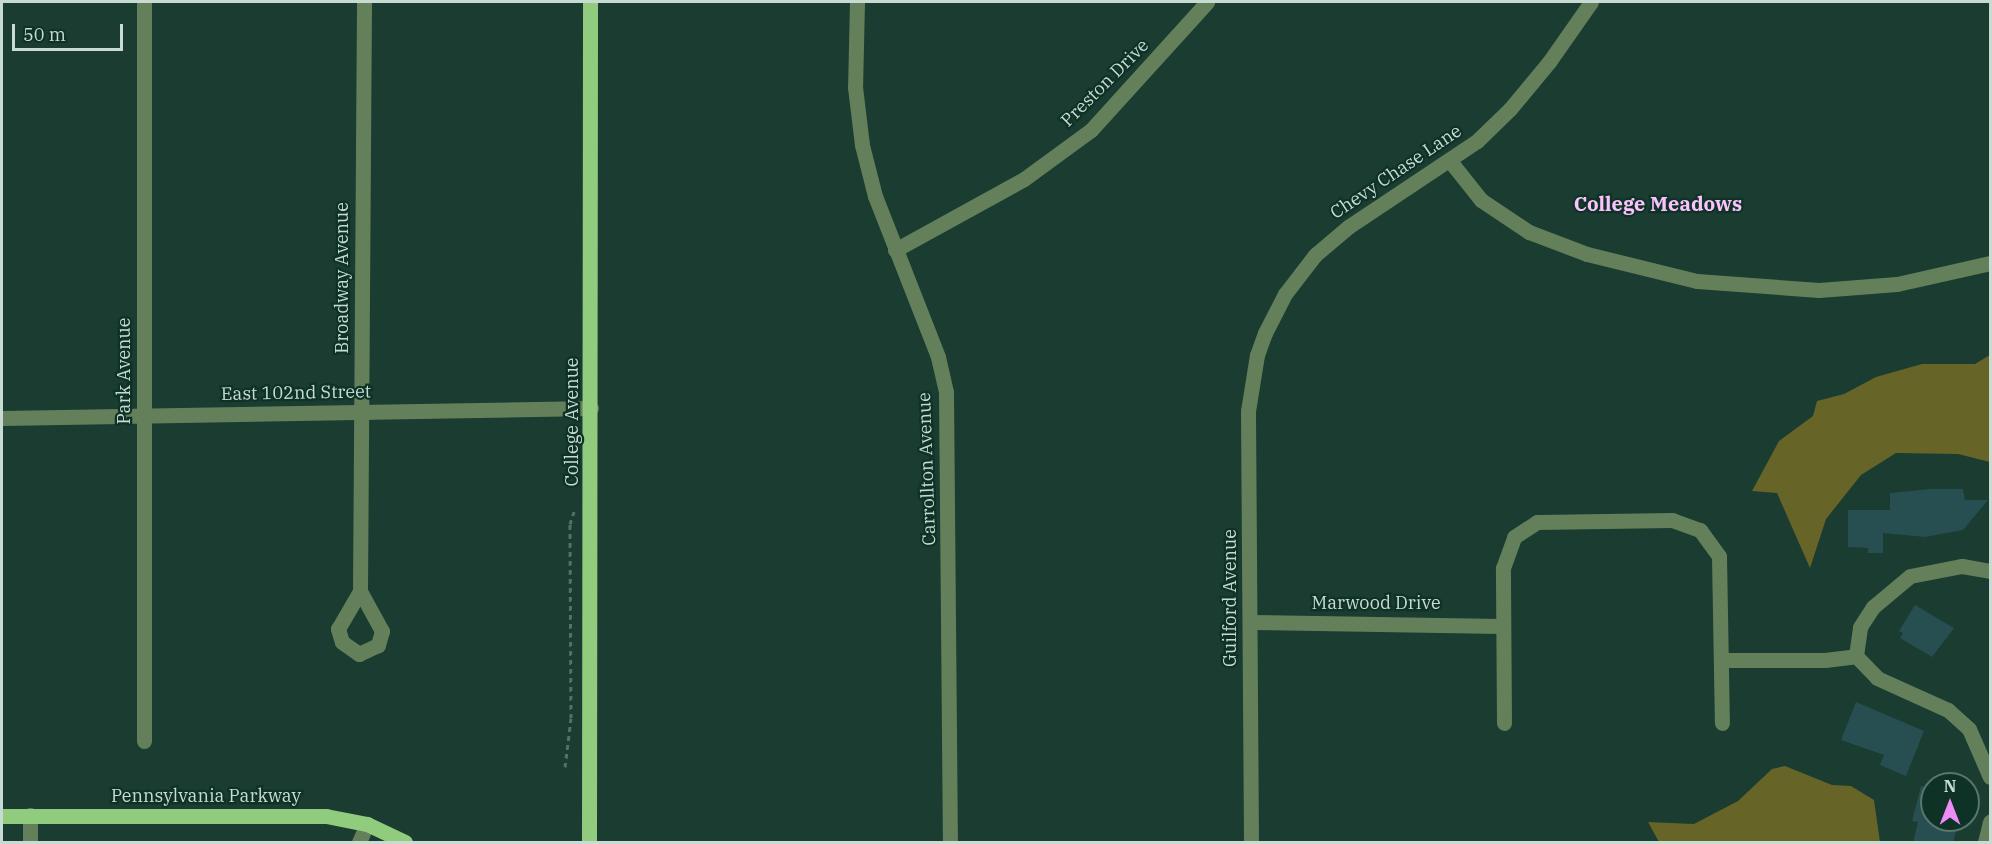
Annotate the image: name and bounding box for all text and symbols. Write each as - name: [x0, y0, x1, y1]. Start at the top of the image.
- scale bar: [15, 12, 126, 50]
- text: 50 m: [23, 23, 66, 46]
- street label: Preston Drive: [1057, 35, 1153, 131]
- street label: Chevy Chase Lane: [1326, 120, 1466, 224]
- district label: College Meadows: [1574, 191, 1742, 215]
- street label: Broadway Avenue: [331, 202, 353, 354]
- street label: Park Avenue: [113, 318, 135, 424]
- street label: College Avenue: [561, 358, 583, 486]
- street label: East 102nd Street: [221, 381, 371, 405]
- street label: Carrollton Avenue: [914, 392, 940, 546]
- street label: Guilford Avenue: [1219, 529, 1241, 667]
- street label: Marwood Drive: [1311, 592, 1441, 614]
- north arrow: [1920, 772, 1980, 832]
- text: N: [1944, 776, 1956, 796]
- street label: Pennsylvania Parkway: [111, 785, 301, 807]

